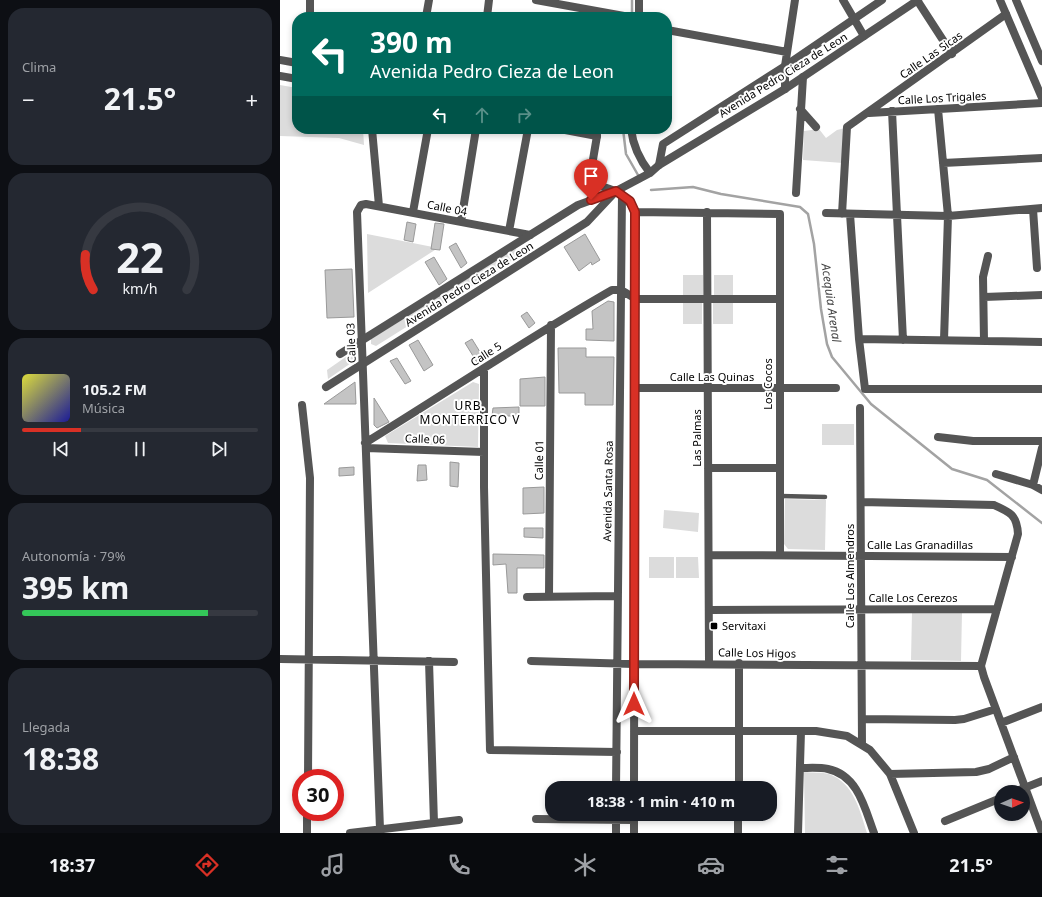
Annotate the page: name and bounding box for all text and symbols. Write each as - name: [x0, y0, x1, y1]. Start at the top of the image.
- text: 390 m: [370, 23, 453, 61]
- street label: Calle Las Sicas: [896, 27, 965, 82]
- icon: left: [304, 28, 356, 80]
- street label: Avenida Pedro Cieza de Leon: [716, 29, 850, 120]
- text: Clima: [22, 58, 56, 76]
- text: Avenida Pedro Cieza de Leon: [370, 59, 614, 83]
- text: 21.5°: [104, 78, 176, 119]
- text: −: [22, 84, 35, 114]
- text: +: [245, 84, 258, 114]
- street label: Calle Los Trigales: [897, 88, 987, 107]
- icon: left: [429, 104, 451, 126]
- icon: ahead: [471, 104, 493, 126]
- icon: right: [513, 104, 535, 126]
- pin: [574, 159, 608, 200]
- icon: arrive: [580, 165, 602, 187]
- street label: Calle 04: [426, 196, 469, 219]
- text: 22: [116, 228, 164, 284]
- street label: Avenida Pedro Cieza de Leon: [402, 238, 536, 329]
- water label: Acequia Arenal: [817, 262, 846, 344]
- text: km/h: [122, 278, 158, 297]
- street label: Calle 03: [342, 323, 359, 363]
- street label: Calle 5: [467, 338, 504, 369]
- street label: Los Cocos: [760, 358, 775, 410]
- street label: Calle Las Quinas: [670, 369, 754, 384]
- text: 105.2 FM: [82, 379, 147, 399]
- district label: URB. MONTERRICO V: [420, 397, 520, 428]
- text: Música: [82, 399, 125, 417]
- street label: Las Palmas: [689, 409, 704, 467]
- street label: Calle 06: [405, 430, 445, 447]
- icon: previous: [50, 438, 72, 460]
- icon: pause: [129, 438, 151, 460]
- icon: next: [208, 438, 230, 460]
- street label: Calle 01: [531, 440, 546, 480]
- street label: Avenida Santa Rosa: [599, 440, 616, 542]
- street label: Calle Los Almendros: [842, 524, 857, 628]
- street label: Calle Las Granadillas: [867, 537, 973, 552]
- text: Autonomía · 79%: [22, 547, 126, 565]
- text: 395 km: [22, 567, 129, 608]
- street label: Calle Los Cerezos: [868, 590, 958, 605]
- place label: Servitaxi: [722, 618, 766, 633]
- marker: Servitaxi: [709, 621, 719, 631]
- street label: Calle Los Higos: [718, 644, 796, 661]
- position arrow: [613, 683, 655, 725]
- text: Llegada: [22, 718, 70, 736]
- text: 18:38: [22, 738, 99, 779]
- speed limit sign: 30: [292, 769, 344, 821]
- north arrow: [994, 785, 1030, 821]
- map controls: [994, 785, 1030, 821]
- text: 18:38 · 1 min · 410 m: [587, 791, 735, 811]
- icon: directions: [193, 851, 221, 879]
- icon: music: [319, 851, 347, 879]
- icon: phone: [445, 851, 473, 879]
- icon: climate: [571, 851, 599, 879]
- icon: car: [697, 851, 725, 879]
- icon: filters: [823, 851, 851, 879]
- text: 18:37: [49, 853, 95, 877]
- text: 21.5°: [949, 853, 993, 877]

